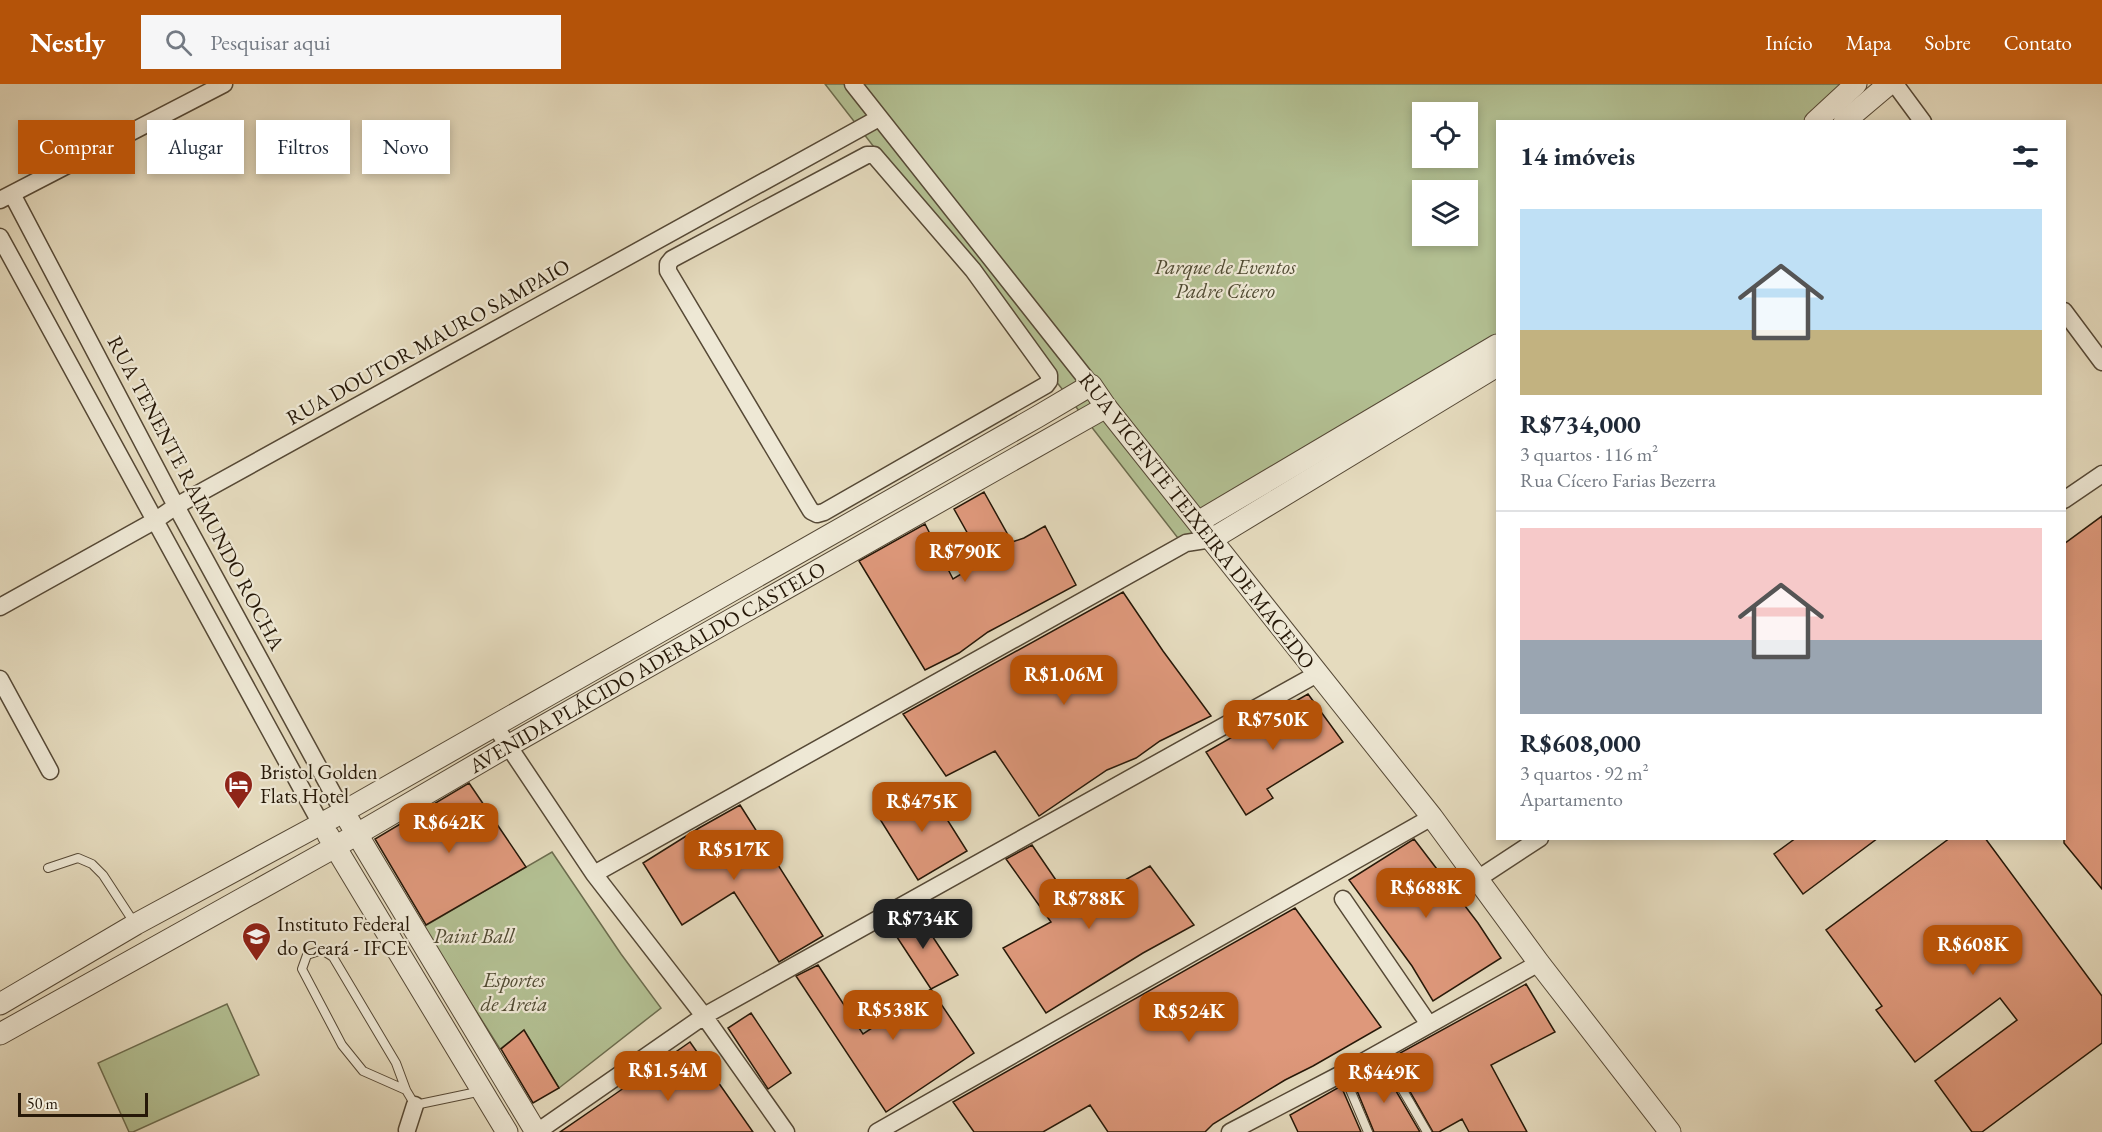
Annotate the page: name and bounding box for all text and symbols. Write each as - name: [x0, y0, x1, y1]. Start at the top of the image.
- search box: [141, 15, 561, 69]
- text: Nestly: [30, 24, 105, 60]
- icon: search: [162, 26, 195, 59]
- text: Pesquisar aqui: [210, 28, 330, 57]
- text: Início: [1765, 29, 1813, 56]
- text: Mapa: [1846, 29, 1891, 56]
- text: Sobre: [1924, 29, 1971, 56]
- text: Contato: [2004, 29, 2072, 56]
- map controls: [1412, 102, 1478, 246]
- button: locate: [1412, 102, 1478, 168]
- chip: Comprar: [18, 120, 135, 174]
- chip: Alugar: [147, 120, 244, 174]
- chip: Filtros: [256, 120, 350, 174]
- chip: Novo: [362, 120, 450, 174]
- text: 14 imóveis: [1520, 139, 1635, 173]
- icon: filters: [2009, 140, 2042, 173]
- button: layers: [1412, 180, 1478, 246]
- icon: home: [1727, 248, 1835, 356]
- street label: RUA DOUTOR MAURO SAMPAIO: [281, 252, 574, 431]
- park label: Parque de Eventos Padre Cícero: [1154, 253, 1296, 304]
- street label: RUA TENENTE RAIMUNDO ROCHA: [102, 331, 291, 655]
- street label: RUA VICENTE TEIXEIRA DE MACEDO: [1073, 367, 1322, 674]
- text: R$734,000: [1520, 407, 1641, 441]
- text: 3 quartos · 116 m²: [1520, 441, 1658, 467]
- text: Rua Cícero Farias Bezerra: [1520, 467, 1716, 493]
- pin: R$790K: [916, 532, 1014, 583]
- text: R$790K: [929, 538, 1001, 564]
- street label: AVENIDA PLÁCIDO ADERALDO CASTELO: [463, 555, 830, 779]
- icon: home: [1727, 567, 1835, 675]
- pin: R$1.06M: [1009, 655, 1119, 706]
- text: R$1.06M: [1024, 661, 1104, 687]
- pin: R$750K: [1224, 700, 1322, 751]
- text: R$750K: [1237, 706, 1309, 732]
- text: R$608,000: [1520, 726, 1641, 760]
- place label: Bristol Golden Flats Hotel: [260, 758, 378, 809]
- text: 3 quartos · 92 m²: [1520, 760, 1649, 786]
- hotel icon: Bristol Golden Flats Hotel: [223, 768, 255, 810]
- pin: R$475K: [873, 782, 971, 833]
- text: Apartamento: [1520, 786, 1623, 812]
- text: R$475K: [886, 788, 958, 814]
- pin: R$642K: [400, 803, 498, 854]
- text: R$642K: [413, 809, 485, 835]
- pin: R$517K: [685, 830, 783, 881]
- text: R$517K: [698, 836, 770, 862]
- pin: R$688K: [1377, 868, 1475, 919]
- text: R$688K: [1390, 874, 1462, 900]
- pin: R$788K: [1040, 879, 1138, 930]
- text: R$788K: [1053, 885, 1125, 911]
- pin: R$734K: [874, 899, 972, 950]
- text: R$734K: [887, 905, 959, 931]
- place label: Instituto Federal do Ceará - IFCE: [277, 910, 410, 961]
- school or university icon: Instituto Federal do Ceará - IFCE: [240, 920, 272, 962]
- park label: Paint Ball: [433, 922, 516, 949]
- pin: R$608K: [1924, 925, 2022, 976]
- text: R$608K: [1937, 931, 2009, 957]
- park label: Esportes de Areia: [480, 966, 548, 1017]
- pin: R$538K: [844, 990, 942, 1041]
- pin: R$524K: [1140, 992, 1238, 1043]
- text: R$538K: [857, 996, 929, 1022]
- text: R$524K: [1153, 998, 1225, 1024]
- pin: R$1.54M: [613, 1051, 723, 1102]
- pin: R$449K: [1335, 1053, 1433, 1104]
- text: R$1.54M: [628, 1057, 708, 1083]
- text: R$449K: [1348, 1059, 1420, 1085]
- scale bar: [18, 1090, 148, 1118]
- text: 50 m: [27, 1093, 58, 1114]

